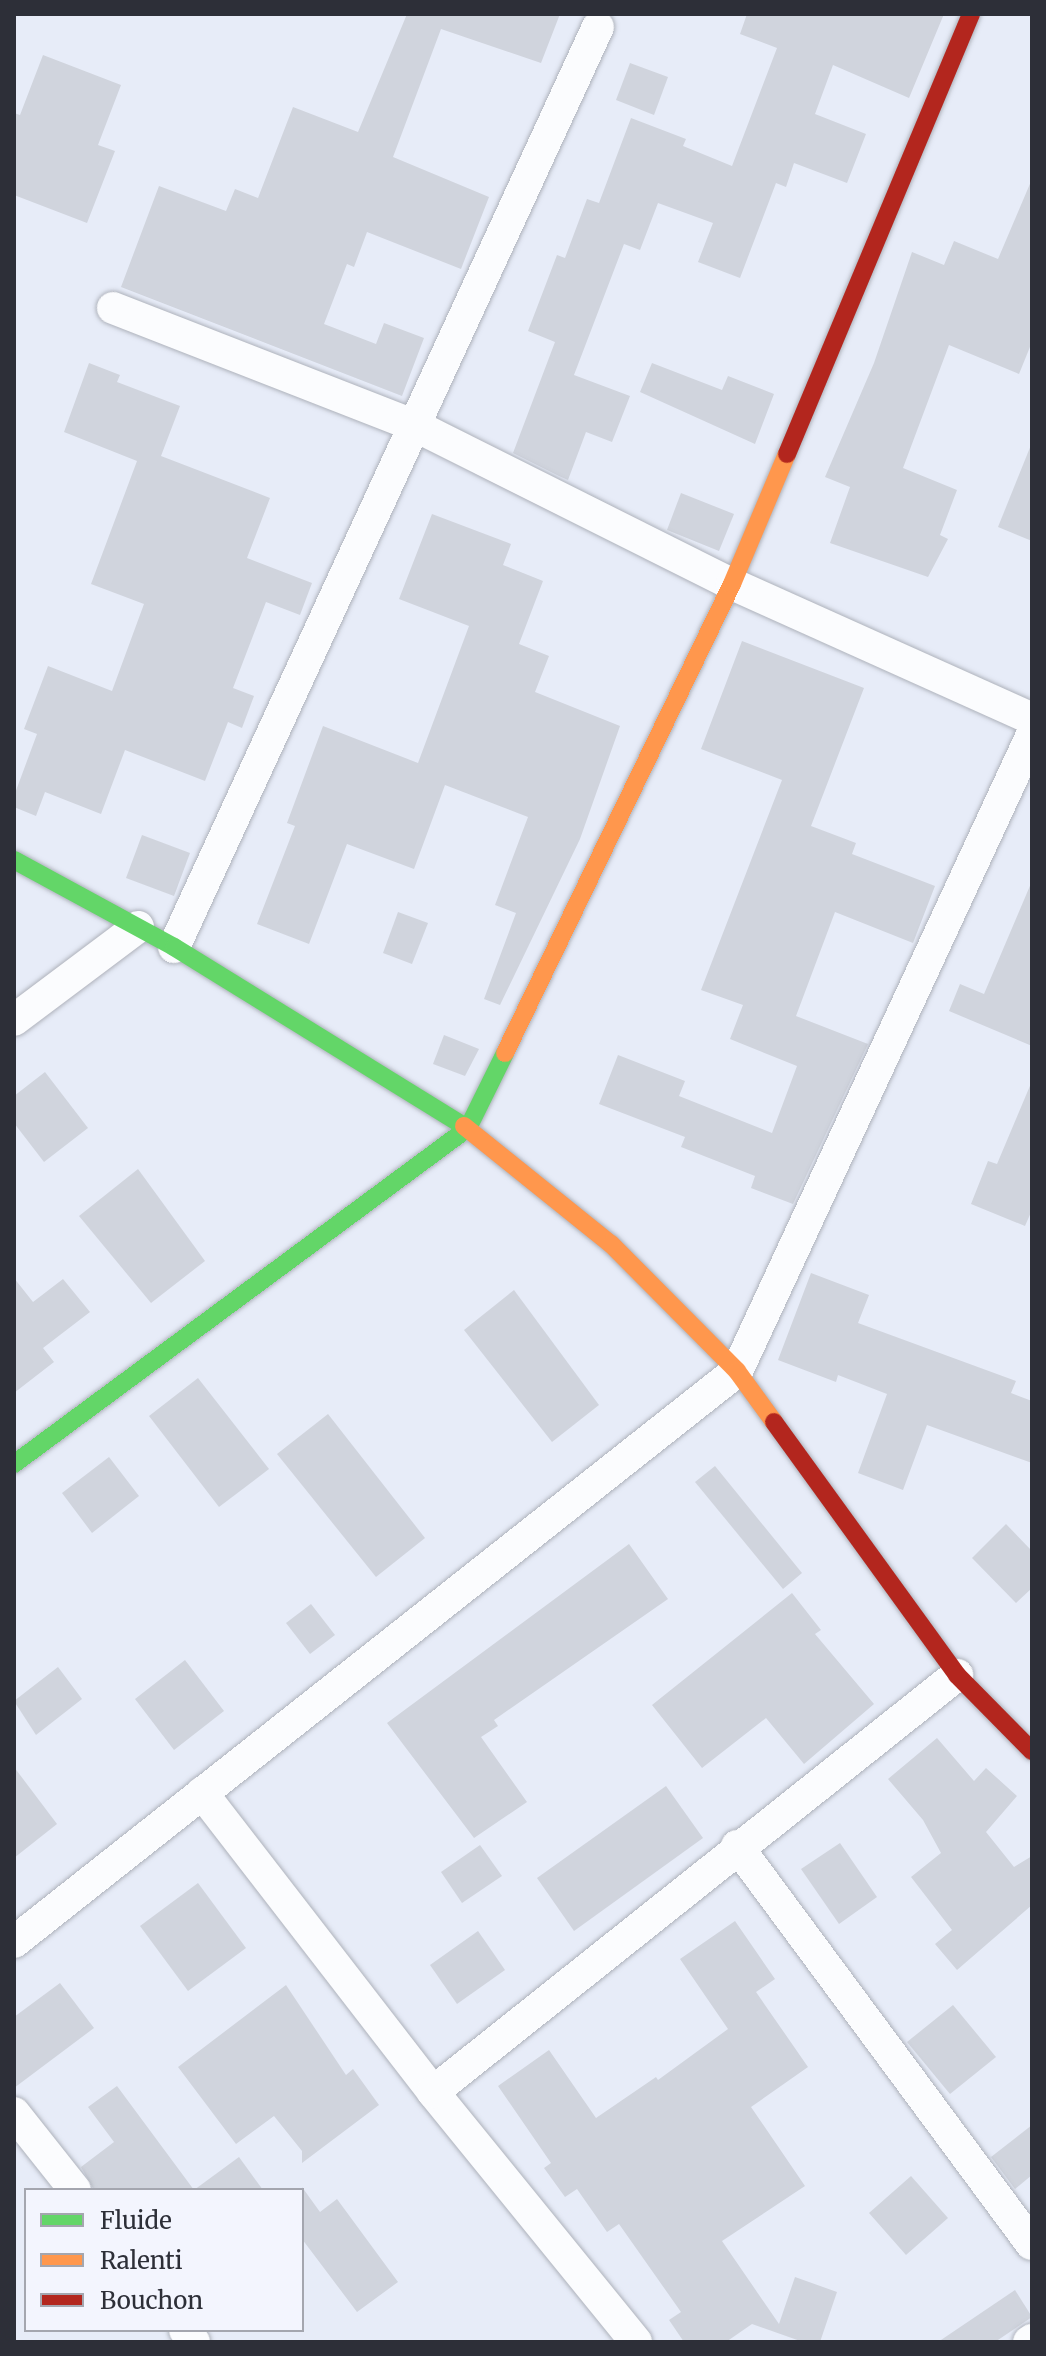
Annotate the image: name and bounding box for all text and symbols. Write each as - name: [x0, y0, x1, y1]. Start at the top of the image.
- legend: [24, 2188, 304, 2332]
- text: Fluide: [100, 2205, 172, 2236]
- text: Ralenti: [100, 2245, 183, 2276]
- text: Bouchon: [100, 2285, 203, 2316]

